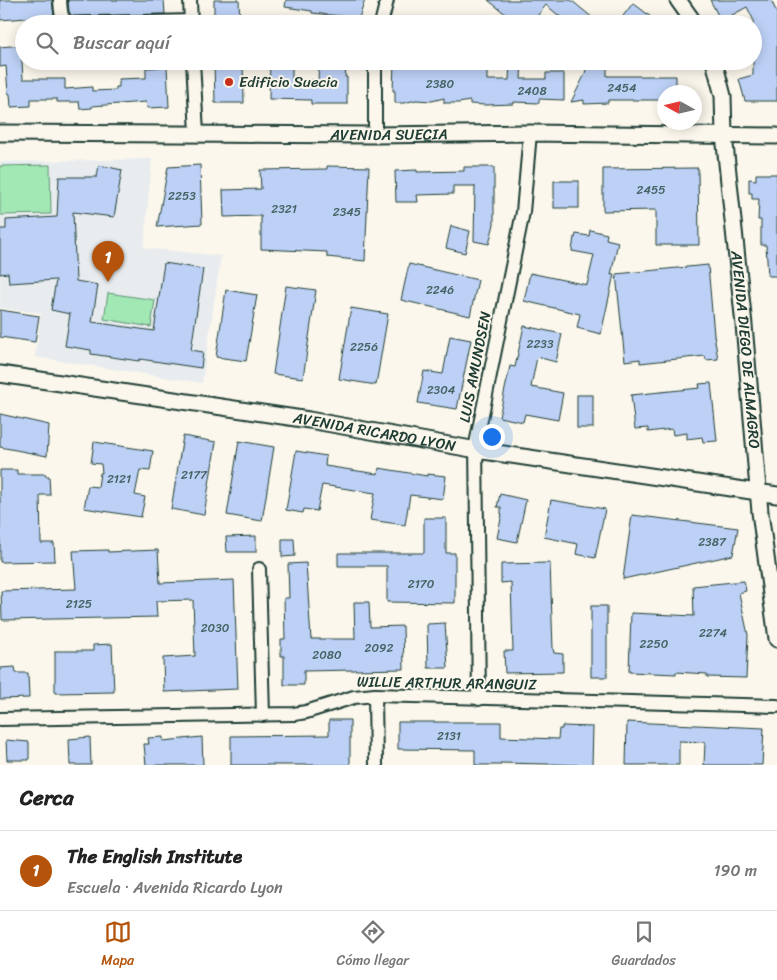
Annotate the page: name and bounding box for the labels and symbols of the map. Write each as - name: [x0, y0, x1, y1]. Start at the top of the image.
- place label: Edificio Suecia: [239, 69, 338, 95]
- house number: 2380: [426, 73, 455, 95]
- marker: Edificio Suecia: [223, 76, 235, 88]
- house number: 2454: [607, 77, 637, 99]
- house number: 2408: [517, 80, 547, 102]
- north arrow: [657, 85, 702, 130]
- street label: AVENIDA SUECIA: [329, 121, 448, 148]
- house number: 2455: [636, 179, 666, 201]
- house number: 2253: [168, 185, 196, 207]
- house number: 2321: [271, 198, 297, 220]
- house number: 2345: [333, 201, 361, 223]
- pin: 1: [92, 241, 124, 282]
- street label: AVENIDA DIEGO DE ALMAGRO: [723, 248, 768, 450]
- house number: 2246: [426, 279, 454, 301]
- street label: LUIS AMUNDSEN: [451, 309, 499, 425]
- house number: 2233: [526, 333, 554, 355]
- house number: 2256: [350, 336, 378, 358]
- house number: 2304: [427, 379, 456, 401]
- street label: AVENIDA RICARDO LYON: [290, 405, 459, 459]
- your location: [479, 424, 505, 450]
- house number: 2177: [181, 464, 208, 486]
- house number: 2121: [107, 468, 131, 490]
- house number: 2387: [698, 531, 727, 553]
- house number: 2170: [408, 573, 435, 595]
- house number: 2125: [66, 593, 92, 615]
- house number: 2030: [201, 617, 230, 639]
- house number: 2274: [699, 622, 728, 644]
- house number: 2250: [640, 633, 669, 655]
- house number: 2092: [365, 637, 393, 659]
- house number: 2080: [312, 644, 342, 666]
- street label: WILLIE ARTHUR ARANGUIZ: [357, 668, 538, 698]
- house number: 2131: [437, 725, 461, 747]

